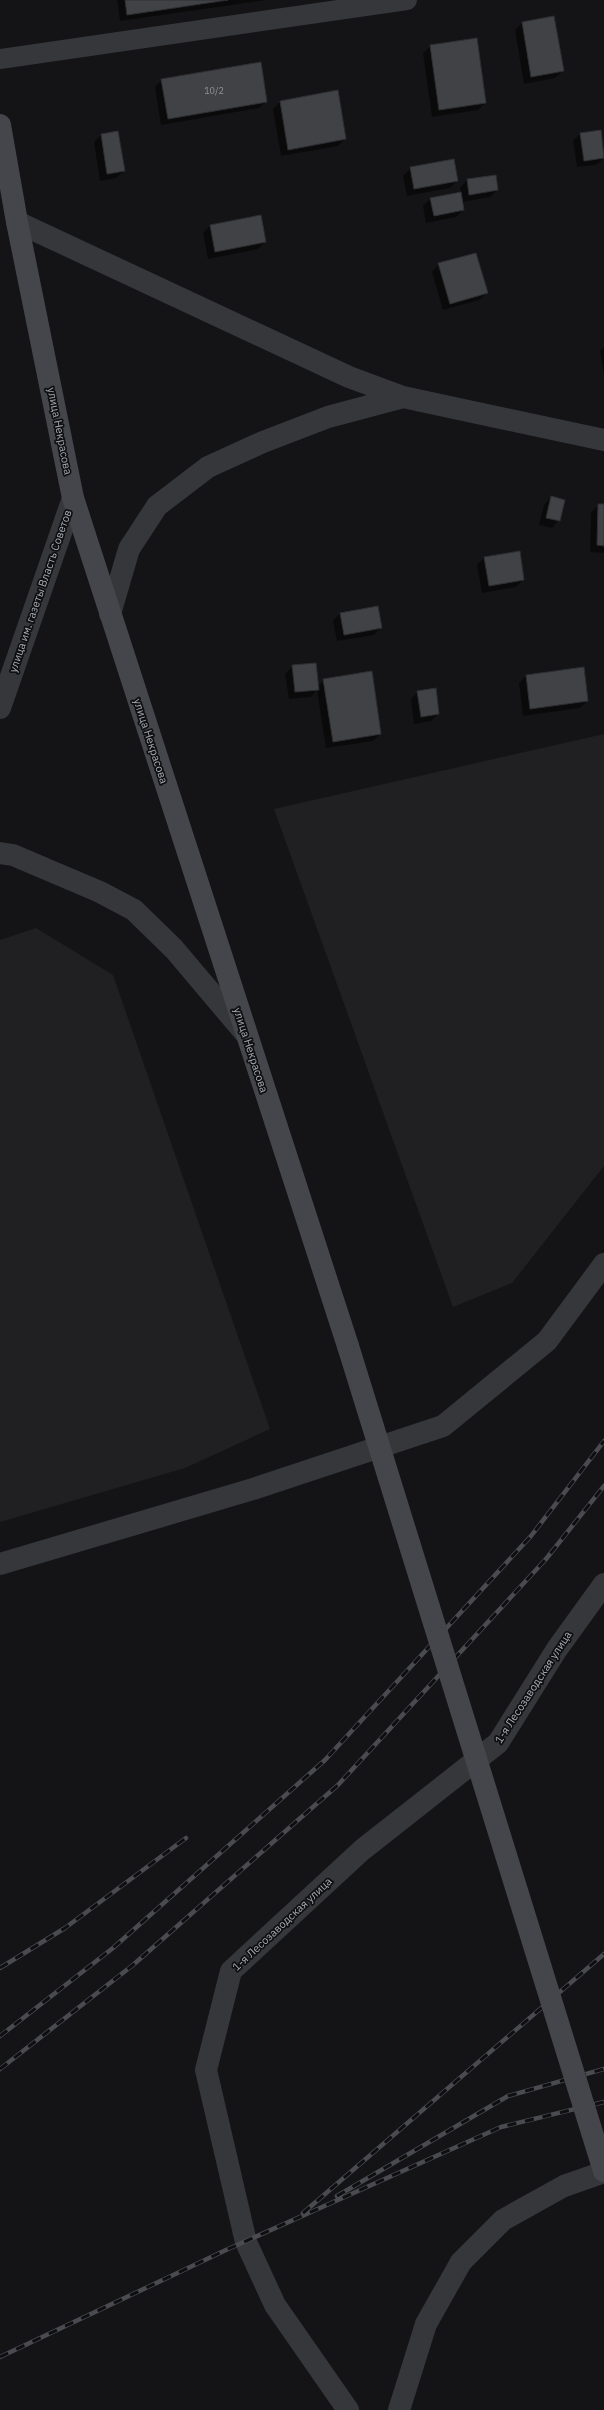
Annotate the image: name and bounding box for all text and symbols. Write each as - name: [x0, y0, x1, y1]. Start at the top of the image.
- house number: 10/2: [204, 85, 224, 96]
- street label: улица Некрасова: [45, 386, 75, 476]
- street label: улица им. газеты Власть Советов: [6, 508, 74, 674]
- street label: улица Некрасова: [131, 697, 171, 785]
- street label: улица Некрасова: [231, 1006, 271, 1094]
- street label: 1-я Лесозаводская улица: [491, 1628, 575, 1746]
- street label: 1-я Лесозаводская улица: [229, 1874, 335, 1974]

